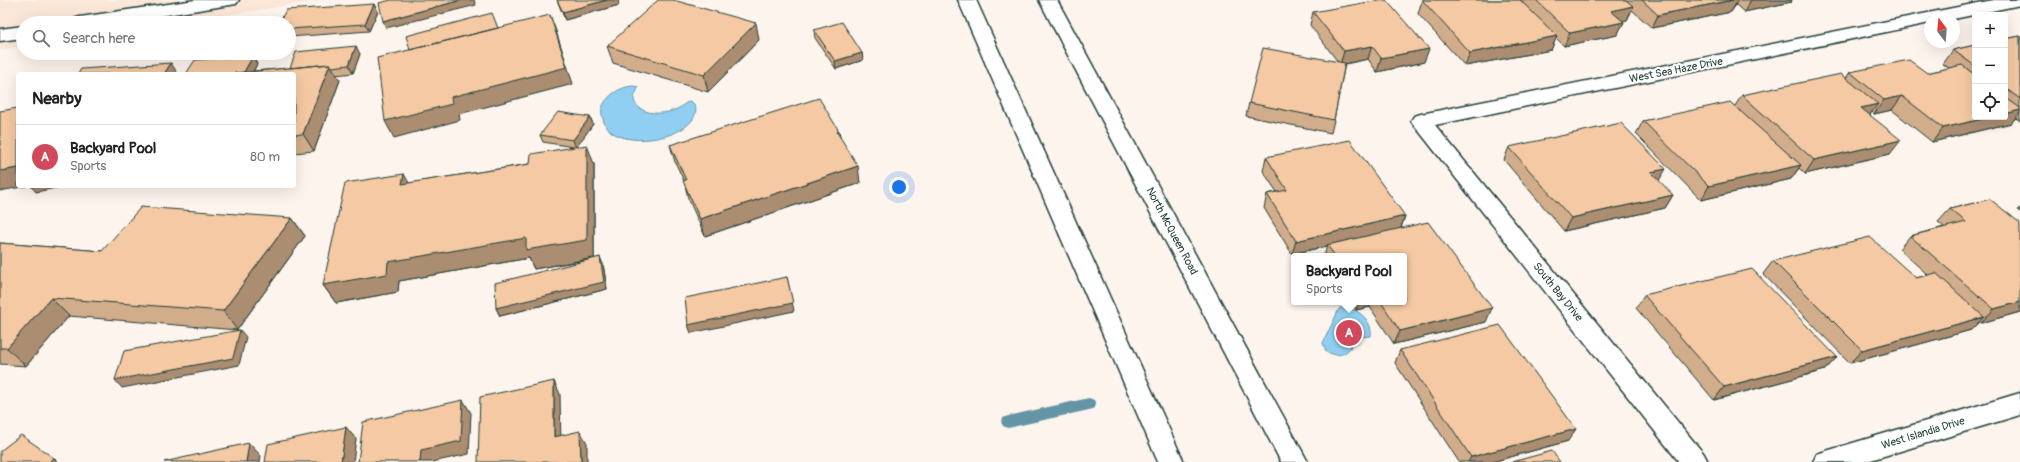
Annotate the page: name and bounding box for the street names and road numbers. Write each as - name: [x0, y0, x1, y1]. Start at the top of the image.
- street label: West Sea Haze Drive: [1628, 54, 1724, 85]
- street label: North McQueen Road: [1143, 185, 1201, 277]
- street label: South Bay Drive: [1530, 260, 1586, 324]
- street label: West Islandia Drive: [1880, 414, 1967, 452]

